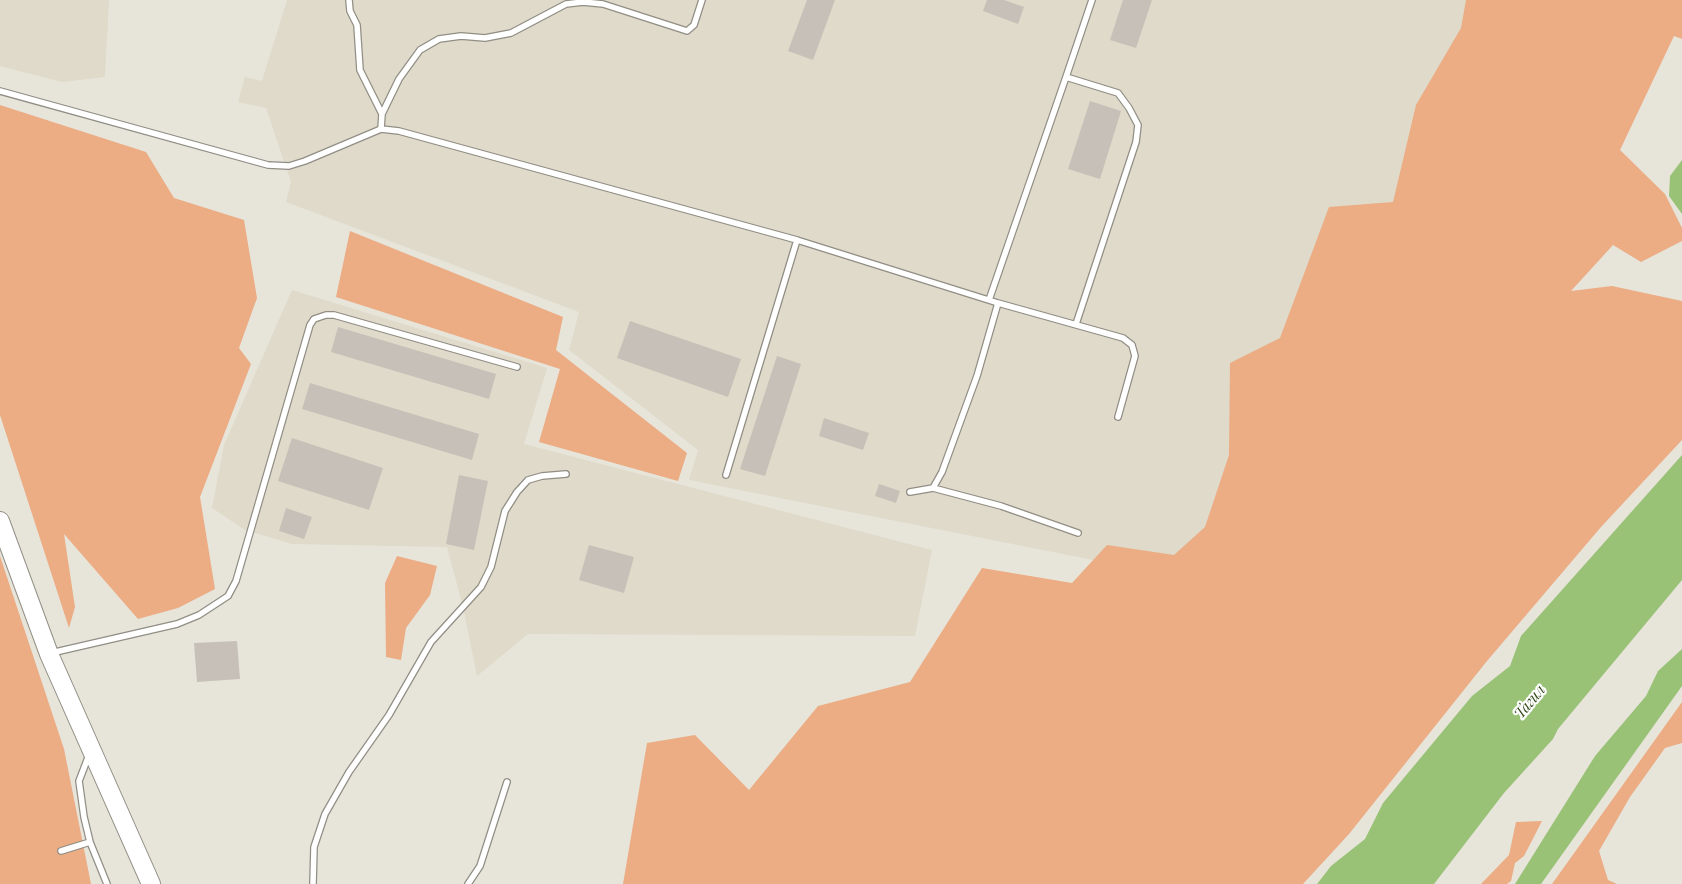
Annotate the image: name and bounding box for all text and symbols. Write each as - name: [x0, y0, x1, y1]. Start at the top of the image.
- water label: Тагил: [1511, 682, 1549, 722]

